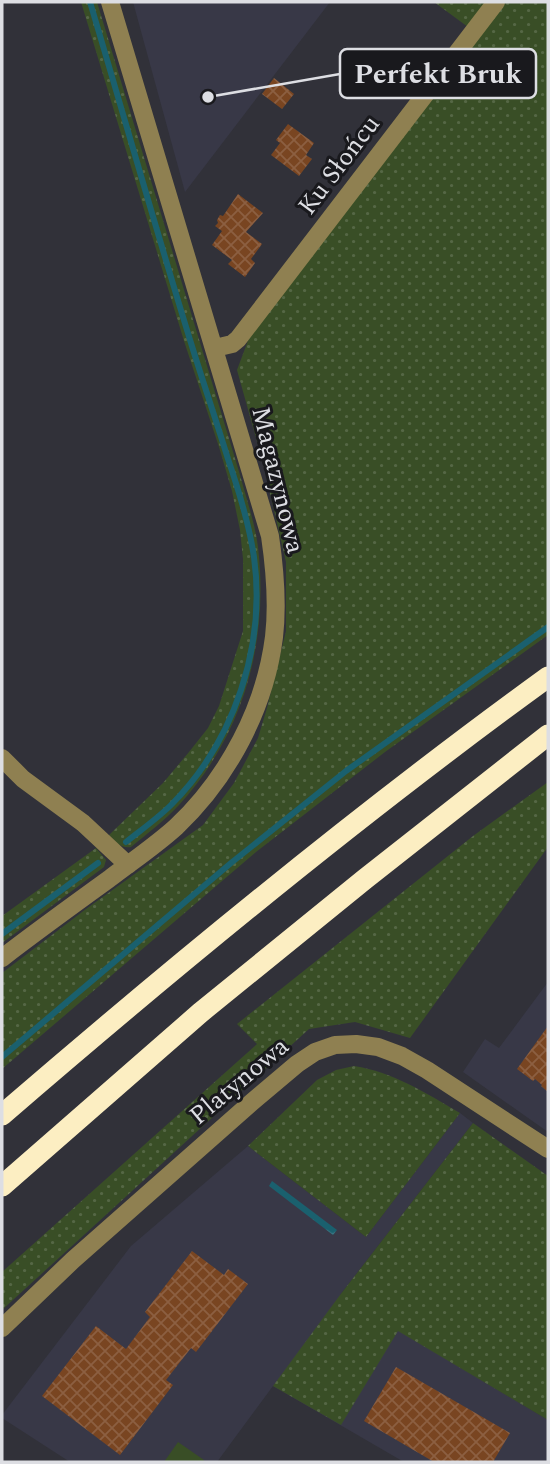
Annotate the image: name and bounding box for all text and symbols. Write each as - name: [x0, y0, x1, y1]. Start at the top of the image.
- callout: Perfekt Bruk: [340, 49, 536, 98]
- text: Perfekt Bruk: [354, 53, 522, 96]
- street label: Ku Słońcu: [288, 106, 390, 224]
- street label: Magazynowa: [240, 402, 316, 558]
- street label: Platynowa: [180, 1027, 298, 1135]

